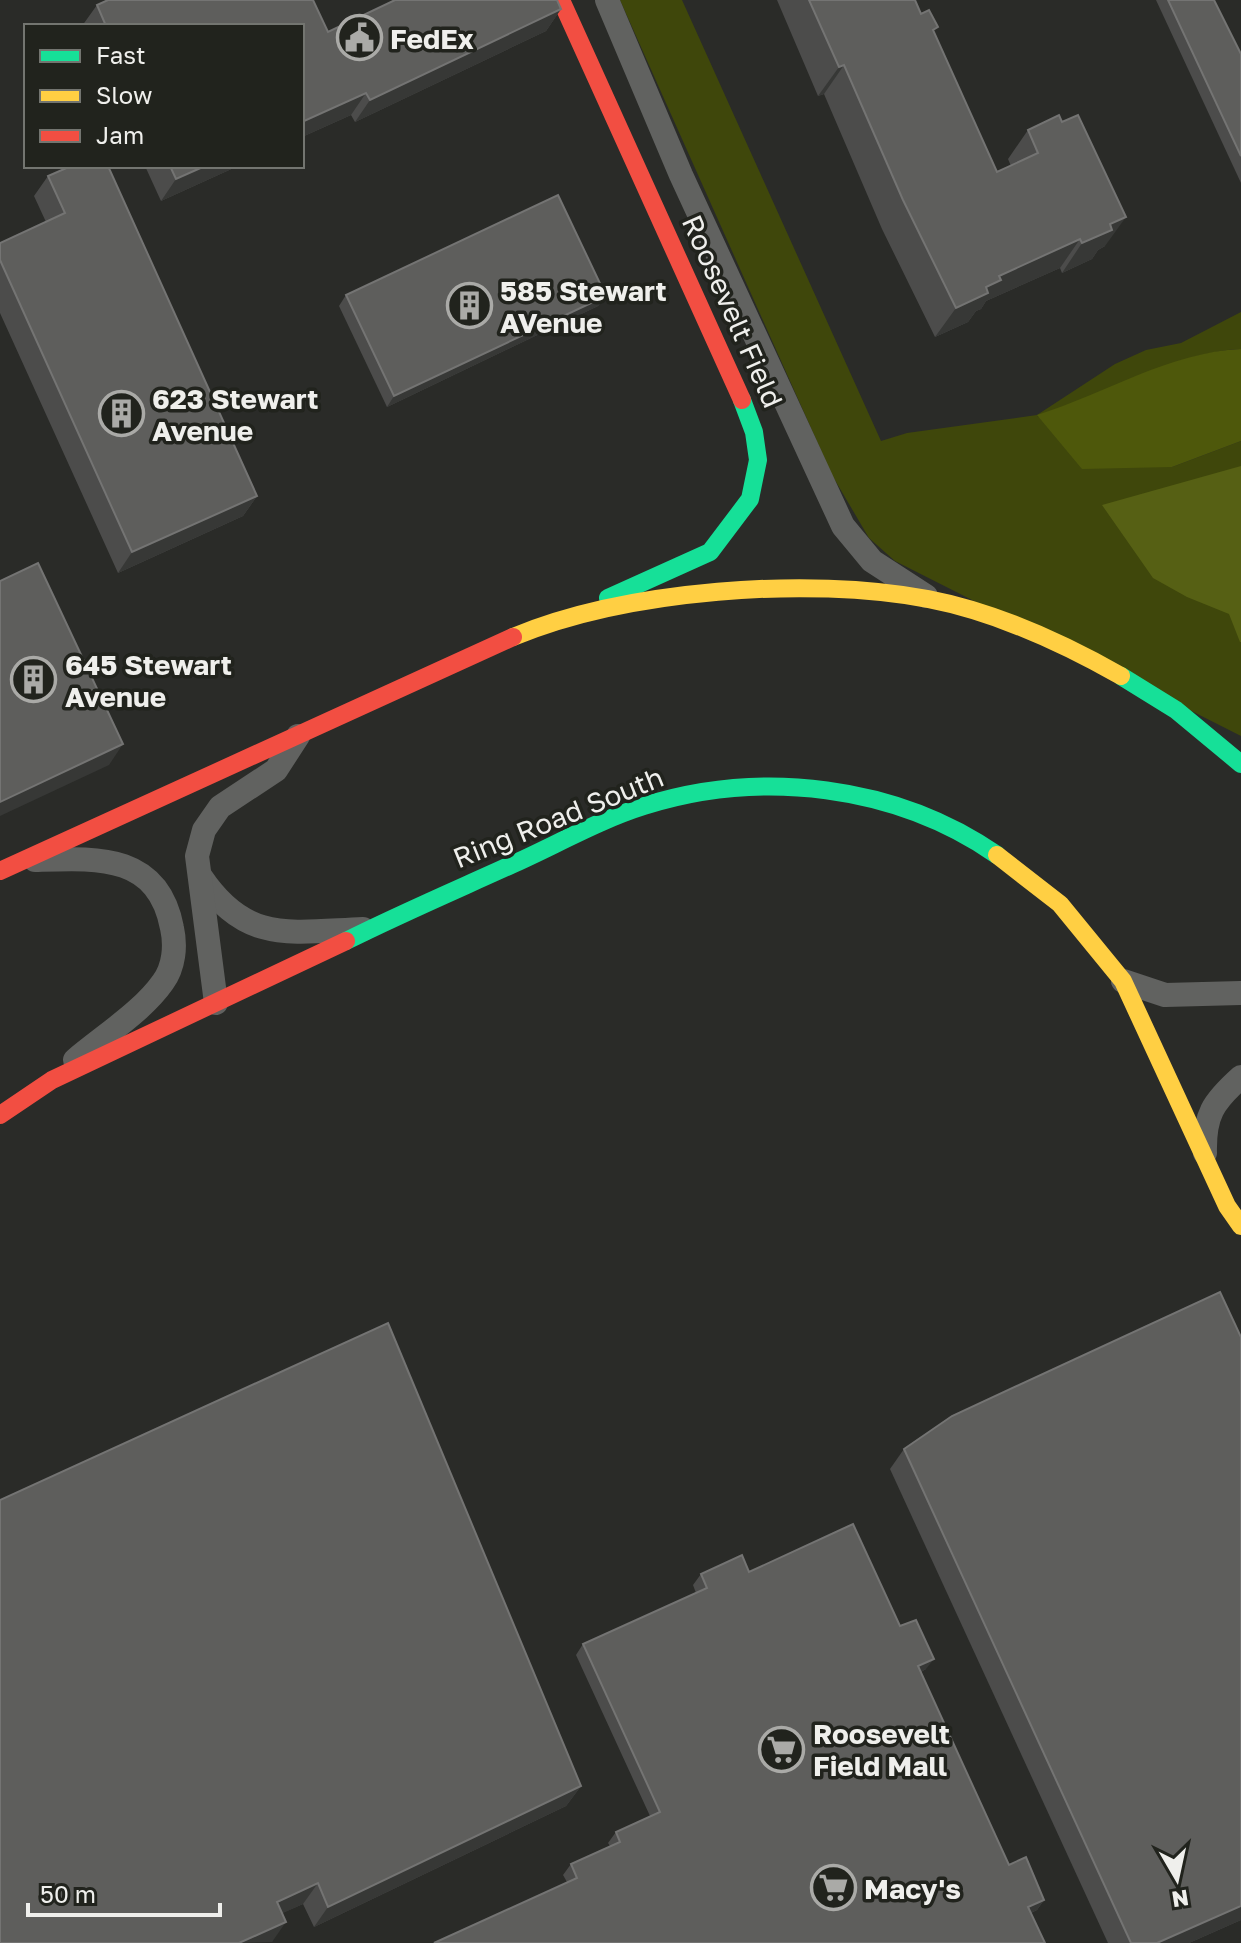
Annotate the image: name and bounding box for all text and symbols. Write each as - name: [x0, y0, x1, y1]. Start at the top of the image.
- public building icon: FedEx: [335, 14, 383, 62]
- place label: FedEx: [390, 22, 474, 55]
- legend: [24, 24, 304, 168]
- text: Fast: [96, 40, 146, 69]
- text: Slow: [96, 80, 152, 109]
- text: Jam: [96, 120, 144, 149]
- street label: Roosevelt Field: [676, 210, 790, 412]
- place label: 585 Stewart AVenue: [500, 274, 667, 339]
- building icon: 585 Stewart AVenue: [445, 282, 493, 330]
- place label: 623 Stewart Avenue: [152, 382, 318, 447]
- building icon: 623 Stewart Avenue: [97, 390, 145, 438]
- place label: 645 Stewart Avenue: [65, 648, 232, 713]
- building icon: 645 Stewart Avenue: [10, 656, 58, 704]
- street label: Ring Road South: [448, 760, 668, 874]
- place label: Roosevelt Field Mall: [813, 1717, 950, 1782]
- supermarket icon: Roosevelt Field Mall: [758, 1725, 806, 1773]
- north arrow: [1137, 1839, 1217, 1919]
- supermarket icon: Macy's: [809, 1864, 857, 1912]
- scale bar: [28, 1867, 220, 1917]
- place label: Macy's: [864, 1872, 961, 1905]
- text: 50 m: [40, 1879, 96, 1908]
- text: N: [1170, 1885, 1191, 1914]

